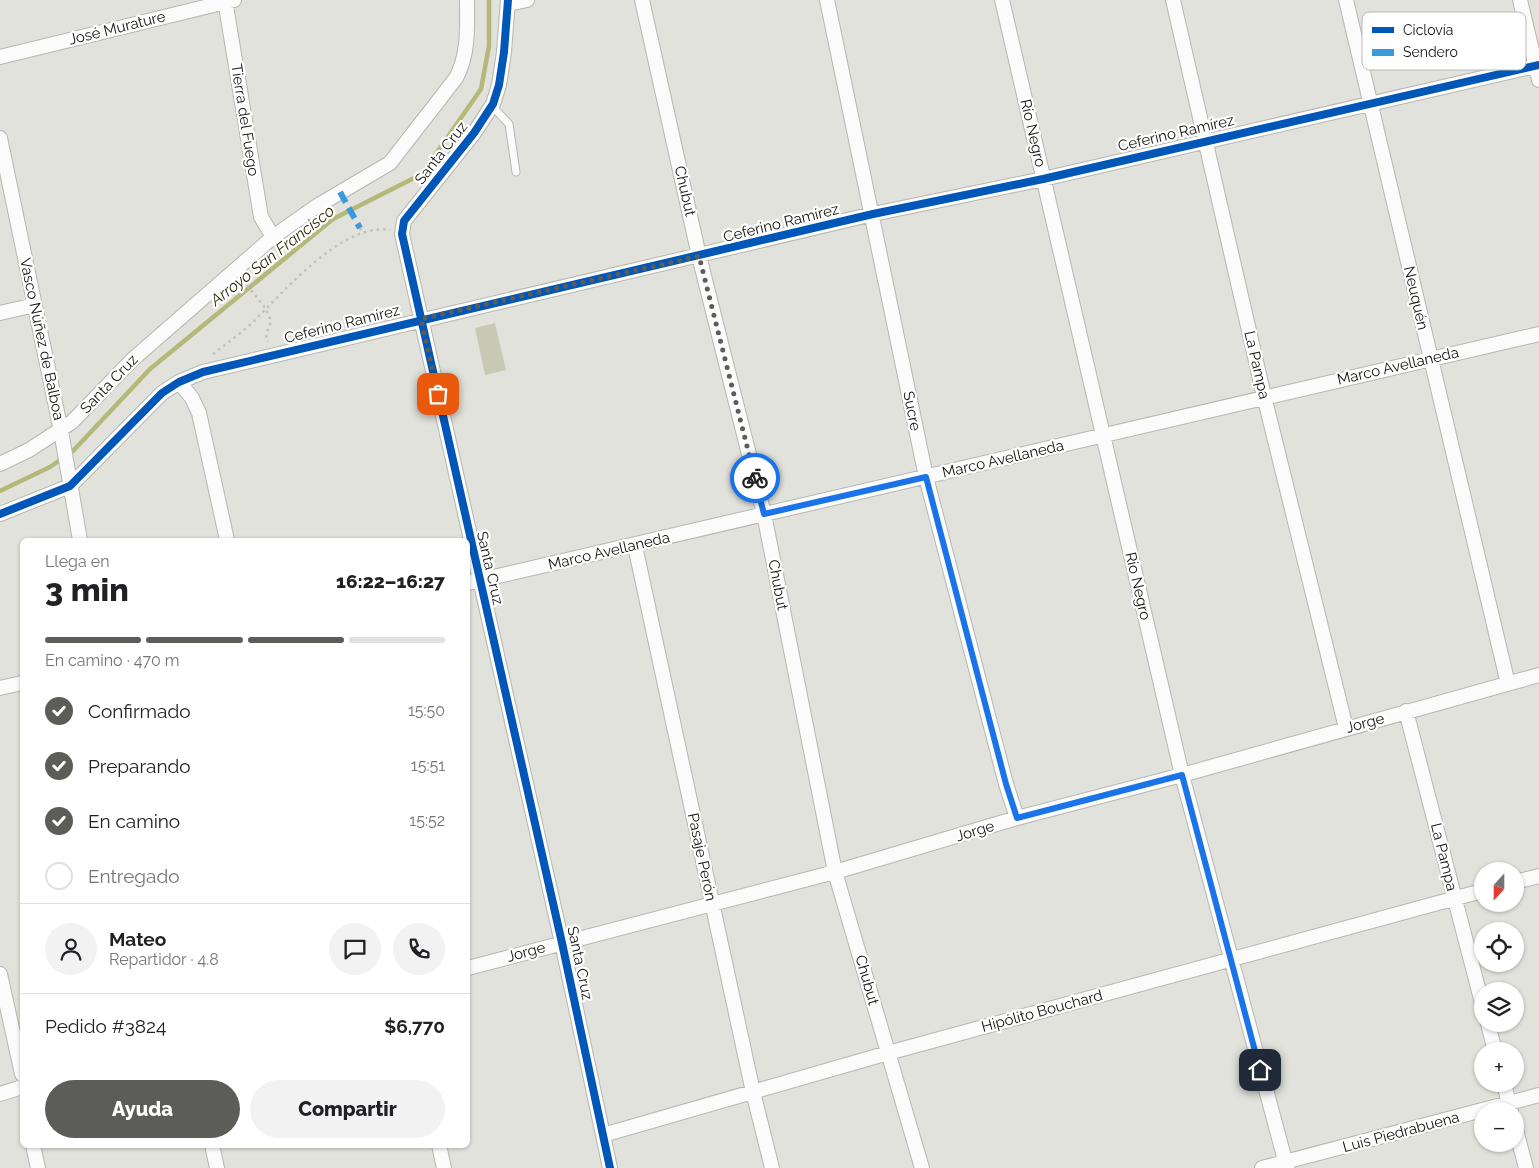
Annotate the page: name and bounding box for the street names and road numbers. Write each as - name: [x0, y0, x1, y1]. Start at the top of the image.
- street label: José Murature: [67, 7, 167, 49]
- street label: Tierra del Fuego: [227, 63, 263, 178]
- street label: Río Negro: [1016, 97, 1050, 169]
- street label: Ceferino Ramírez: [1116, 111, 1236, 155]
- street label: Santa Cruz: [411, 118, 471, 188]
- street label: Chubut: [670, 164, 700, 218]
- street label: Ceferino Ramírez: [721, 200, 841, 246]
- street label: Vasco Núñez de Balboa: [16, 256, 68, 422]
- street label: Neuquén: [1400, 264, 1432, 332]
- street label: Ceferino Ramírez: [282, 301, 402, 347]
- street label: La Pampa: [1240, 329, 1274, 401]
- street label: Marco Avellaneda: [1335, 343, 1461, 389]
- street label: Santa Cruz: [77, 351, 141, 417]
- street label: Sucre: [899, 390, 925, 433]
- street label: Marco Avellaneda: [940, 436, 1066, 482]
- street label: Marco Avellaneda: [546, 528, 672, 574]
- street label: Santa Cruz: [473, 530, 507, 606]
- street label: Río Negro: [1121, 550, 1155, 622]
- street label: Chubut: [764, 558, 792, 612]
- street label: Jorge: [1344, 709, 1386, 737]
- street label: Pasaje Perón: [684, 811, 720, 903]
- street label: Jorge: [954, 817, 997, 845]
- street label: La Pampa: [1427, 821, 1461, 893]
- street label: Santa Cruz: [563, 925, 597, 1001]
- street label: Jorge: [505, 938, 547, 966]
- street label: Chubut: [851, 953, 883, 1007]
- street label: Hipólito Bouchard: [979, 986, 1105, 1036]
- street label: Luis Piedrabuena: [1341, 1108, 1461, 1156]

